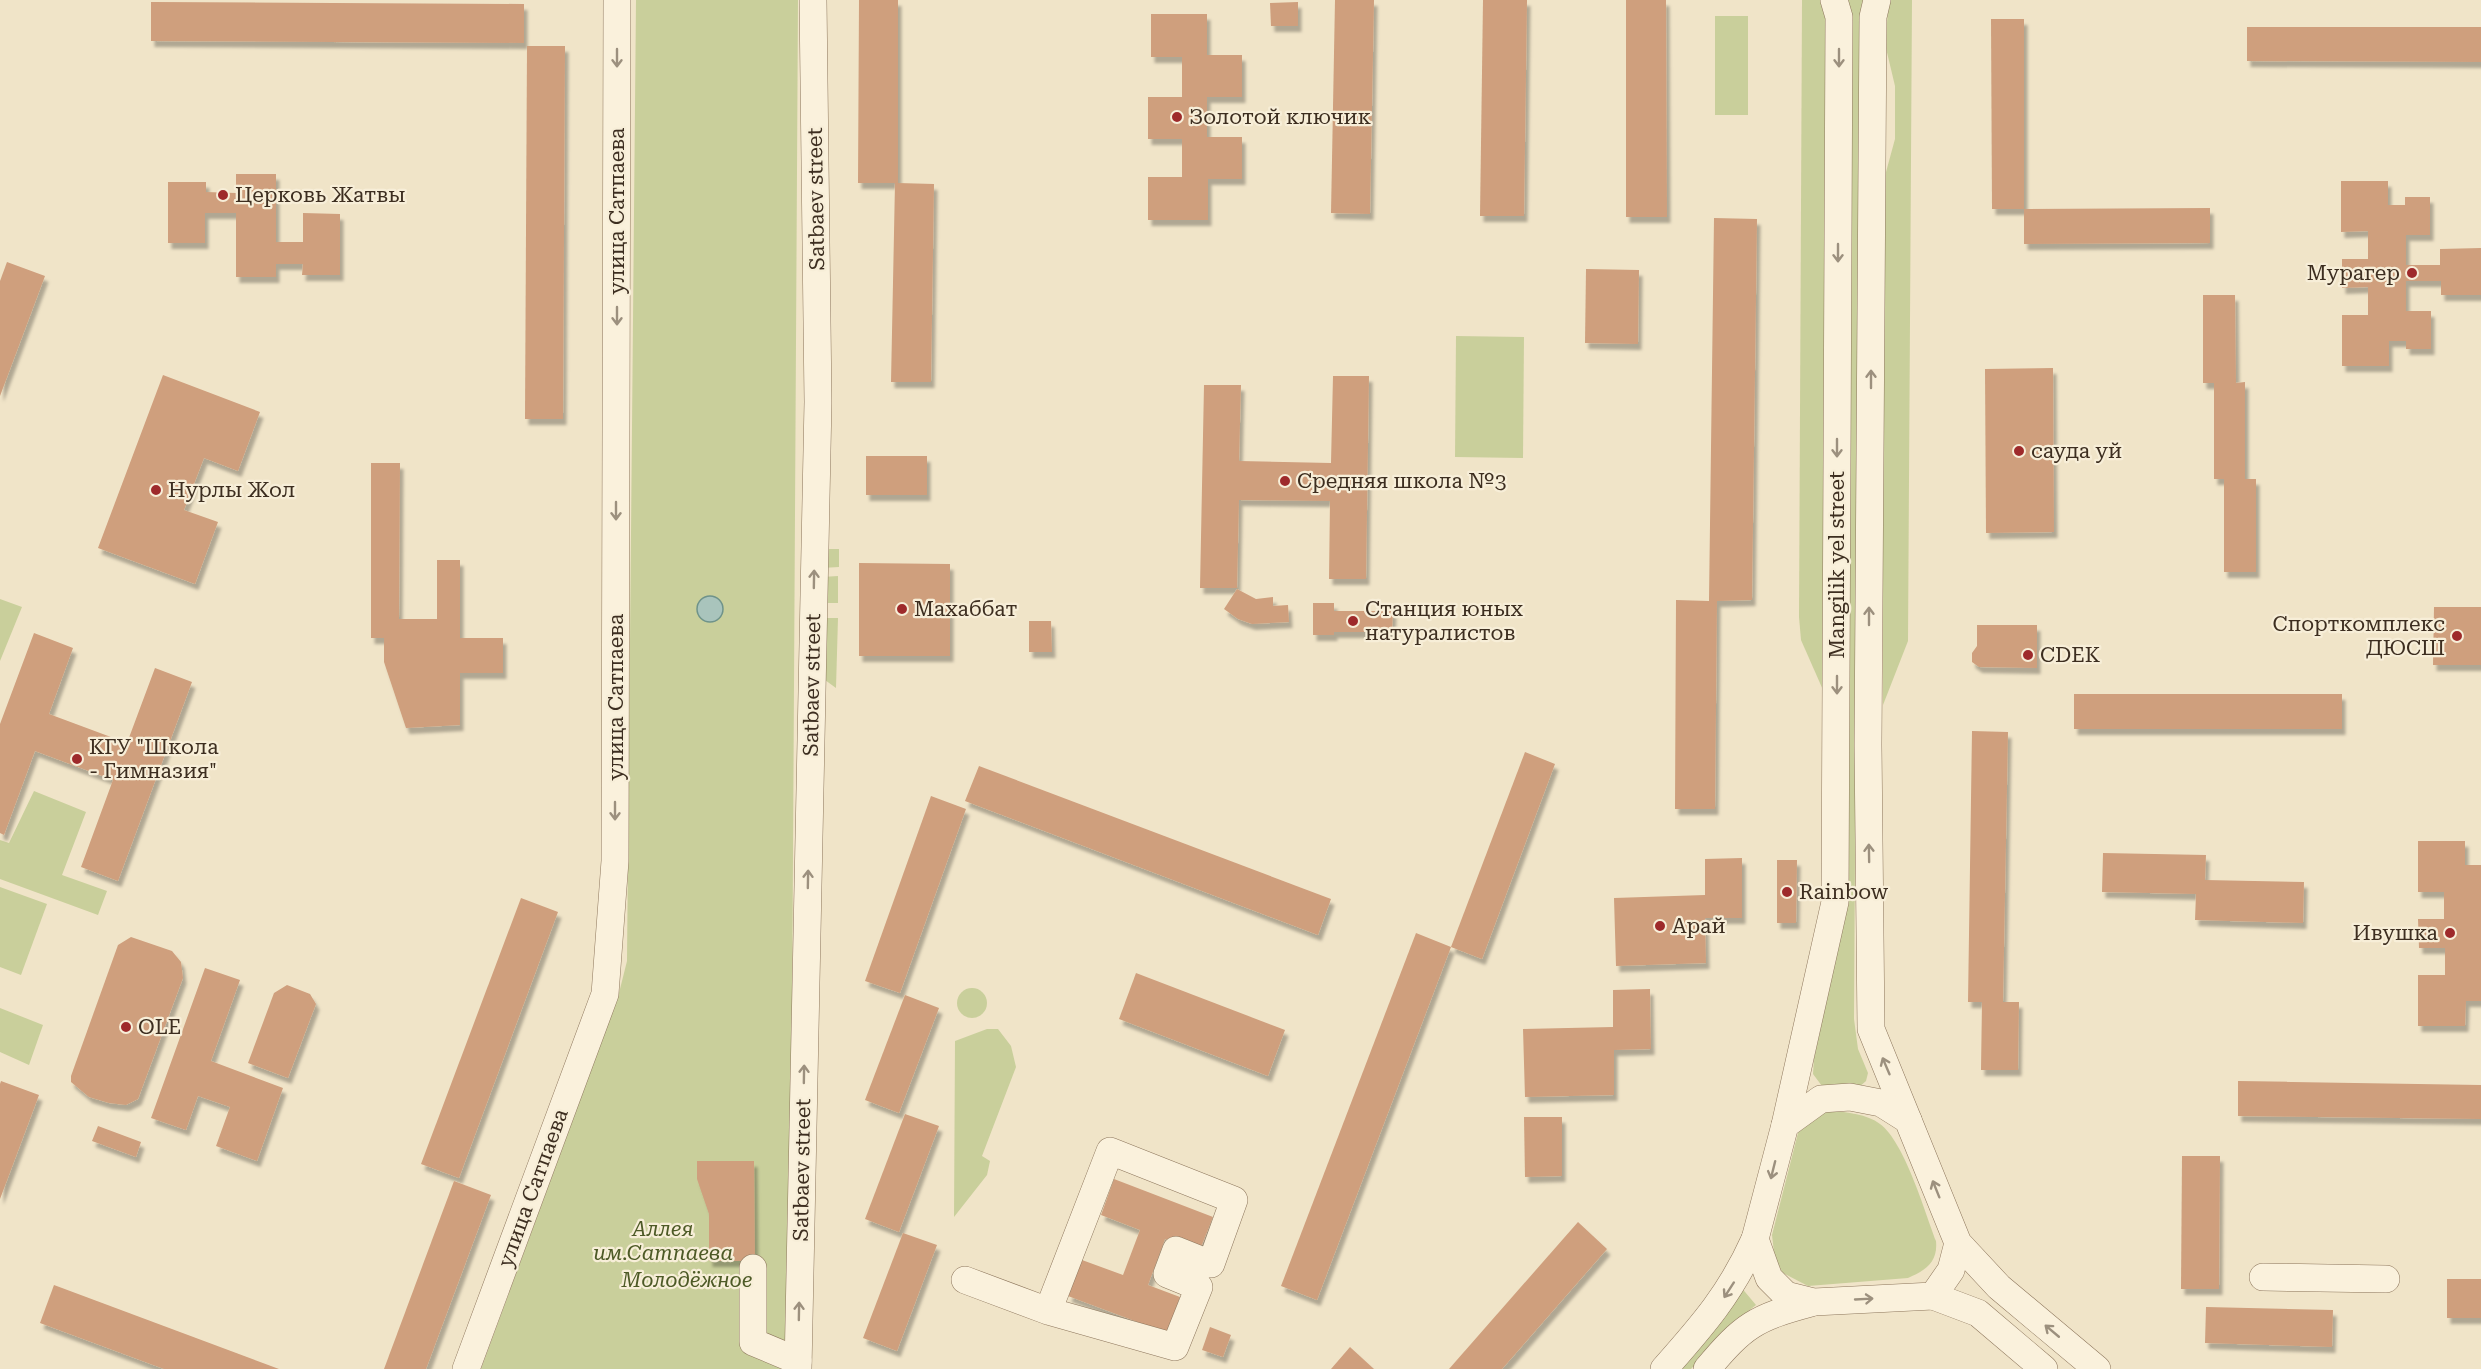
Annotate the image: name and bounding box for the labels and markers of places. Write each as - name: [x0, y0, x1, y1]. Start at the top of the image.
- place label: Золотой ключик: [1189, 105, 1371, 129]
- marker: Золотой ключик: [1170, 110, 1184, 124]
- place label: Церковь Жатвы: [235, 183, 405, 207]
- marker: Церковь Жатвы: [216, 188, 230, 202]
- place label: Мурагер: [2307, 261, 2400, 285]
- marker: Мурагер: [2405, 266, 2419, 280]
- place label: сауда уй: [2031, 439, 2122, 463]
- marker: сауда уй: [2012, 444, 2026, 458]
- place label: Средняя школа №3: [1297, 469, 1506, 493]
- marker: Средняя школа №3: [1278, 474, 1292, 488]
- place label: Нурлы Жол: [168, 478, 295, 502]
- marker: Нурлы Жол: [149, 483, 163, 497]
- place label: Махаббат: [914, 597, 1017, 621]
- place label: Станция юных натуралистов: [1365, 597, 1523, 645]
- marker: Махаббат: [895, 602, 909, 616]
- place label: Спорткомплекс ДЮСШ: [2273, 612, 2445, 660]
- marker: Станция юных натуралистов: [1346, 614, 1360, 628]
- marker: Спорткомплекс ДЮСШ: [2450, 629, 2464, 643]
- place label: CDEK: [2040, 643, 2100, 667]
- marker: CDEK: [2021, 648, 2035, 662]
- place label: КГУ "Школа - Гимназия": [89, 735, 219, 783]
- marker: КГУ "Школа - Гимназия": [70, 752, 84, 766]
- place label: Rainbow: [1799, 880, 1889, 904]
- marker: Rainbow: [1780, 885, 1794, 899]
- place label: Арай: [1672, 914, 1726, 938]
- marker: Арай: [1653, 919, 1667, 933]
- place label: Ивушка: [2353, 921, 2439, 945]
- marker: Ивушка: [2443, 926, 2457, 940]
- place label: OLE: [138, 1015, 181, 1039]
- marker: OLE: [119, 1020, 133, 1034]

